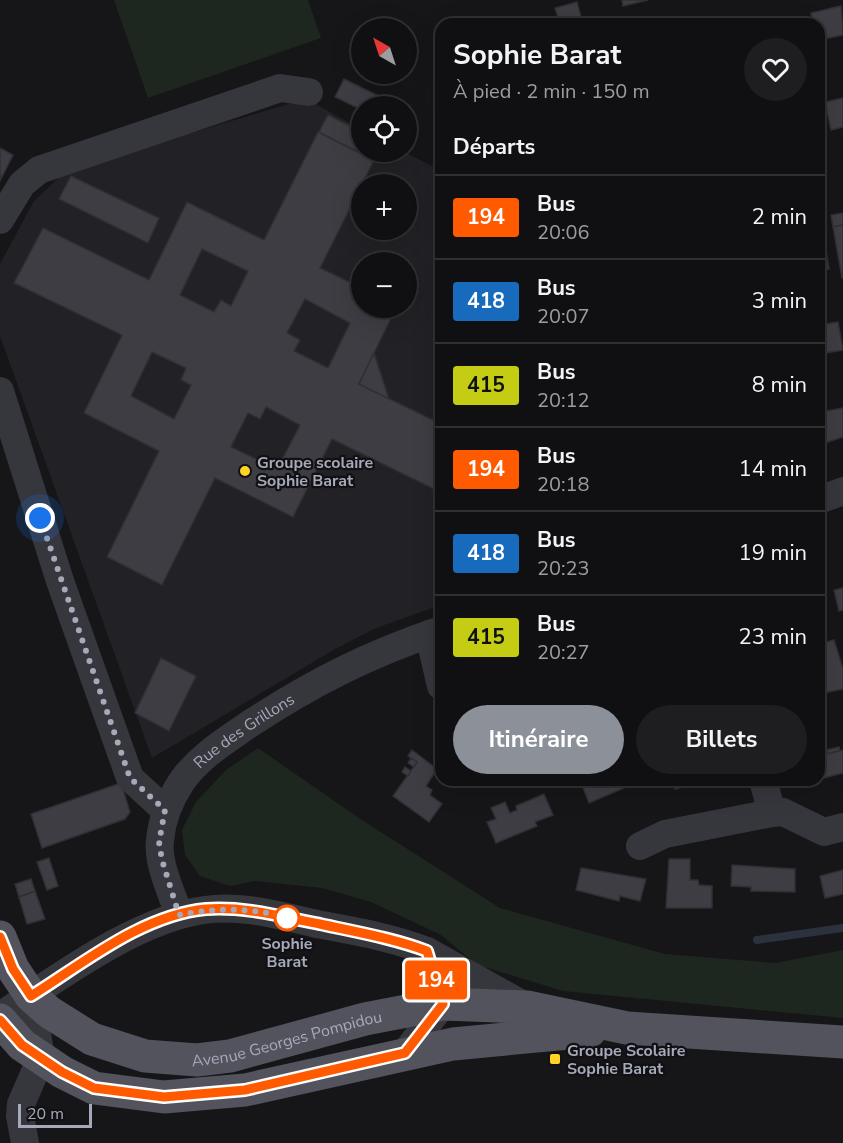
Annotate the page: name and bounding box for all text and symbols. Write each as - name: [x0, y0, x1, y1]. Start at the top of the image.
- north arrow: [351, 18, 417, 84]
- map controls: [351, 18, 417, 318]
- text: Sophie Barat: [453, 36, 621, 74]
- button: heart: [744, 38, 807, 101]
- text: À pied · 2 min · 150 m: [453, 78, 650, 105]
- button: locate: [351, 96, 417, 162]
- text: Départs: [453, 132, 535, 162]
- button: +: [351, 174, 417, 240]
- text: Bus: [537, 189, 576, 219]
- text: 2 min: [752, 202, 807, 232]
- text: 194: [467, 203, 505, 231]
- text: 20:06: [537, 219, 590, 246]
- button: −: [351, 252, 417, 318]
- text: Bus: [537, 273, 576, 303]
- text: 3 min: [752, 286, 807, 316]
- text: 418: [467, 287, 505, 315]
- text: 20:07: [537, 303, 590, 330]
- text: Bus: [537, 357, 576, 387]
- text: 8 min: [752, 370, 807, 400]
- text: 415: [467, 371, 505, 399]
- text: 20:12: [537, 387, 590, 414]
- text: Bus: [537, 441, 576, 471]
- place label: Groupe scolaire Sophie Barat: [257, 452, 373, 492]
- text: 14 min: [739, 454, 807, 484]
- text: 194: [467, 455, 505, 483]
- marker: Groupe scolaire Sophie Barat: [238, 464, 252, 478]
- text: 20:18: [537, 471, 590, 498]
- your location: [25, 503, 55, 533]
- text: Bus: [537, 525, 576, 555]
- text: 19 min: [739, 538, 807, 568]
- text: 418: [467, 539, 505, 567]
- text: 20:23: [537, 555, 590, 582]
- text: Bus: [537, 609, 576, 639]
- text: 23 min: [739, 622, 807, 652]
- text: 415: [467, 623, 505, 651]
- text: 20:27: [537, 639, 590, 666]
- street label: Rue des Grillons: [189, 689, 299, 774]
- button: Itinéraire: [453, 705, 624, 774]
- button: Billets: [636, 705, 807, 774]
- marker: Sophie Barat: [274, 905, 300, 931]
- place label: Sophie Barat: [261, 933, 313, 973]
- line badge: 194: [402, 960, 470, 1000]
- text: 194: [417, 966, 455, 994]
- street label: Avenue Georges Pompidou: [190, 1006, 384, 1073]
- place label: Groupe Scolaire Sophie Barat: [567, 1040, 686, 1080]
- marker: Groupe Scolaire Sophie Barat: [548, 1052, 562, 1066]
- scale bar: [18, 1101, 92, 1128]
- text: 20 m: [27, 1103, 64, 1125]

